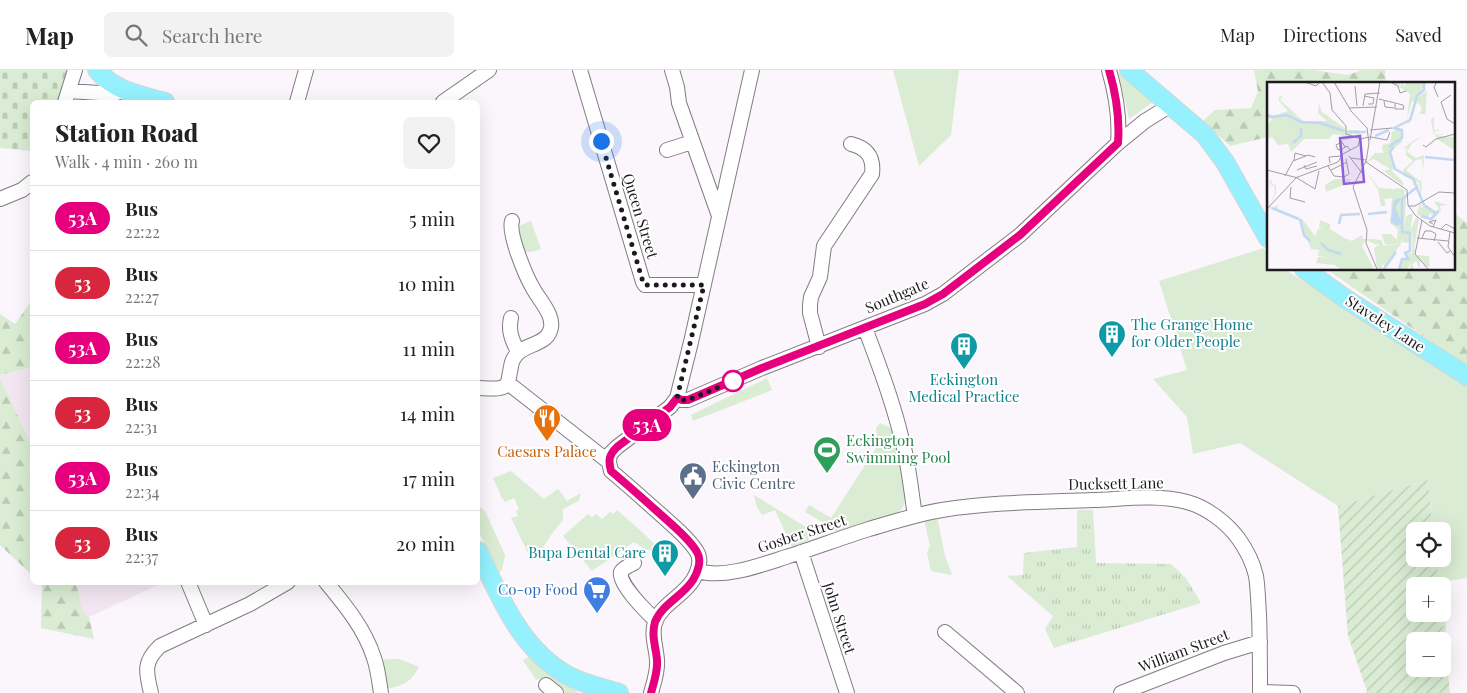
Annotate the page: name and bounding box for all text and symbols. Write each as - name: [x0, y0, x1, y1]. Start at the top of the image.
- search box: [104, 12, 454, 57]
- text: Map: [25, 19, 74, 51]
- icon: search: [122, 21, 150, 49]
- text: Search here: [162, 22, 262, 48]
- text: Map: [1220, 23, 1255, 47]
- text: Directions: [1283, 23, 1367, 47]
- text: Saved: [1395, 23, 1442, 47]
- inset map: [1267, 82, 1454, 270]
- text: Station Road: [55, 116, 198, 148]
- button: heart: [403, 117, 455, 169]
- your location: [589, 129, 614, 154]
- text: Walk · 4 min · 260 m: [55, 151, 198, 172]
- street label: Queen Street: [619, 171, 664, 261]
- text: Bus: [125, 195, 158, 221]
- text: 5 min: [409, 205, 455, 231]
- text: 53A: [68, 206, 97, 230]
- text: 22:22: [125, 221, 160, 242]
- text: Bus: [125, 260, 158, 286]
- text: 10 min: [398, 270, 455, 296]
- text: 53: [74, 271, 91, 295]
- street label: Southgate: [862, 273, 931, 317]
- text: 22:27: [125, 286, 159, 307]
- street label: Staveley Lane: [1342, 290, 1429, 356]
- place label: The Grange Home for Older People: [1131, 314, 1253, 351]
- building icon: The Grange Home for Older People: [1097, 319, 1127, 358]
- text: Bus: [125, 325, 158, 351]
- building icon: Eckington Medical Practice: [949, 331, 979, 370]
- text: 11 min: [402, 335, 455, 361]
- text: 53A: [68, 336, 97, 360]
- text: 22:28: [125, 351, 161, 372]
- place label: Eckington Medical Practice: [908, 369, 1020, 406]
- unlabelled marker: [722, 370, 744, 392]
- text: Bus: [125, 390, 158, 416]
- text: 14 min: [400, 400, 455, 426]
- text: 53: [74, 401, 91, 425]
- restaurant icon: Caesars Palace: [532, 403, 562, 442]
- line badge: 53A: [618, 409, 676, 441]
- text: 53A: [632, 413, 662, 437]
- text: 22:31: [125, 416, 158, 437]
- place label: Eckington Swimming Pool: [846, 430, 951, 467]
- sports icon: Eckington Swimming Pool: [812, 435, 842, 474]
- place label: Caesars Palace: [497, 441, 597, 461]
- text: Bus: [125, 455, 158, 481]
- place label: Eckington Civic Centre: [712, 456, 796, 493]
- public building icon: Eckington Civic Centre: [678, 461, 708, 500]
- text: 17 min: [402, 465, 455, 491]
- text: 53A: [68, 466, 97, 490]
- street label: Ducksett Lane: [1068, 472, 1164, 494]
- text: 22:34: [125, 481, 160, 502]
- street label: Gosber Street: [755, 509, 849, 557]
- text: Bus: [125, 520, 158, 546]
- map controls: [1406, 522, 1451, 677]
- button: locate: [1406, 522, 1451, 567]
- text: 20 min: [396, 530, 455, 556]
- text: 53: [74, 531, 91, 555]
- building icon: Bupa Dental Care: [650, 538, 680, 577]
- place label: Bupa Dental Care: [528, 542, 646, 562]
- text: 22:37: [125, 546, 158, 567]
- supermarket icon: Co-op Food: [582, 575, 612, 614]
- button: +: [1406, 577, 1451, 622]
- street label: John Street: [819, 578, 861, 657]
- place label: Co-op Food: [498, 579, 578, 599]
- street label: William Street: [1135, 623, 1232, 677]
- button: −: [1406, 632, 1451, 677]

